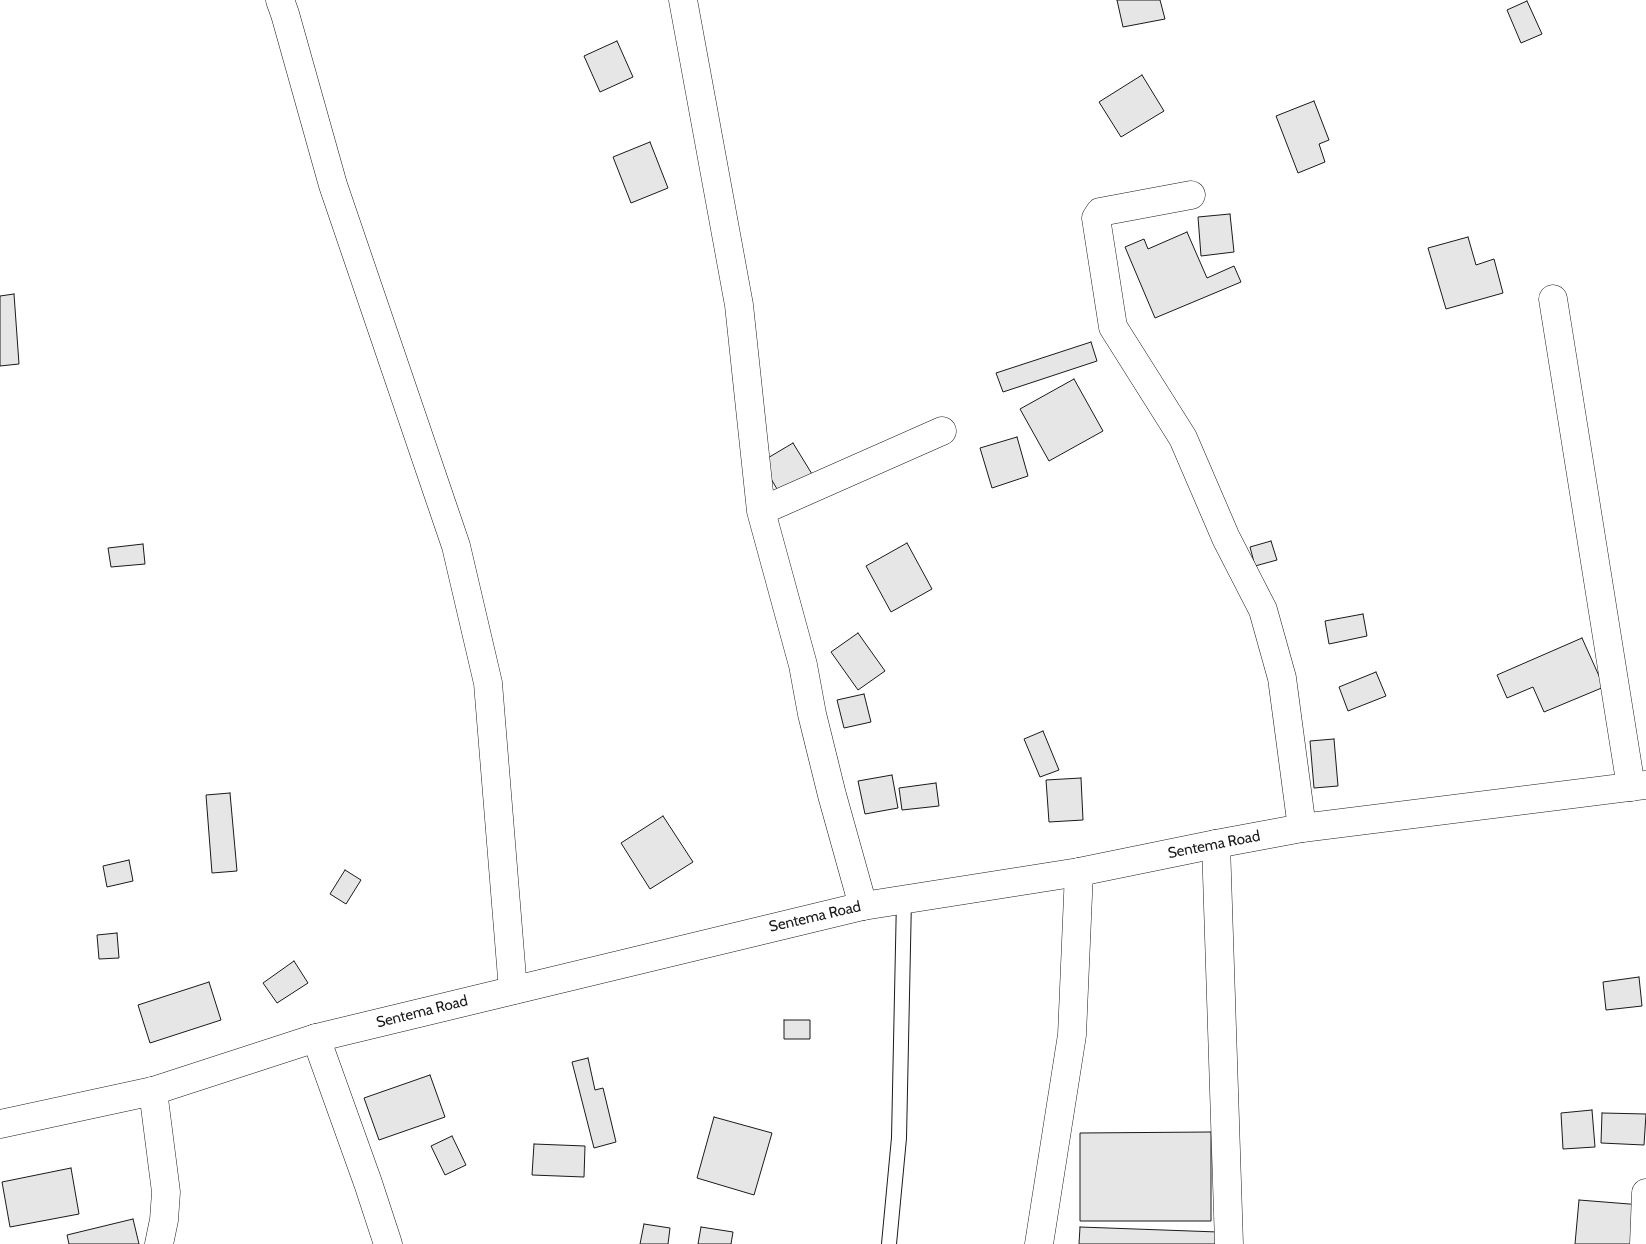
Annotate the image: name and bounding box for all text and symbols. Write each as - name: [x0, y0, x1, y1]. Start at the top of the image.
- street label: Sentema Road: [1166, 827, 1262, 863]
- street label: Sentema Road: [767, 898, 863, 936]
- street label: Sentema Road: [374, 992, 470, 1032]

